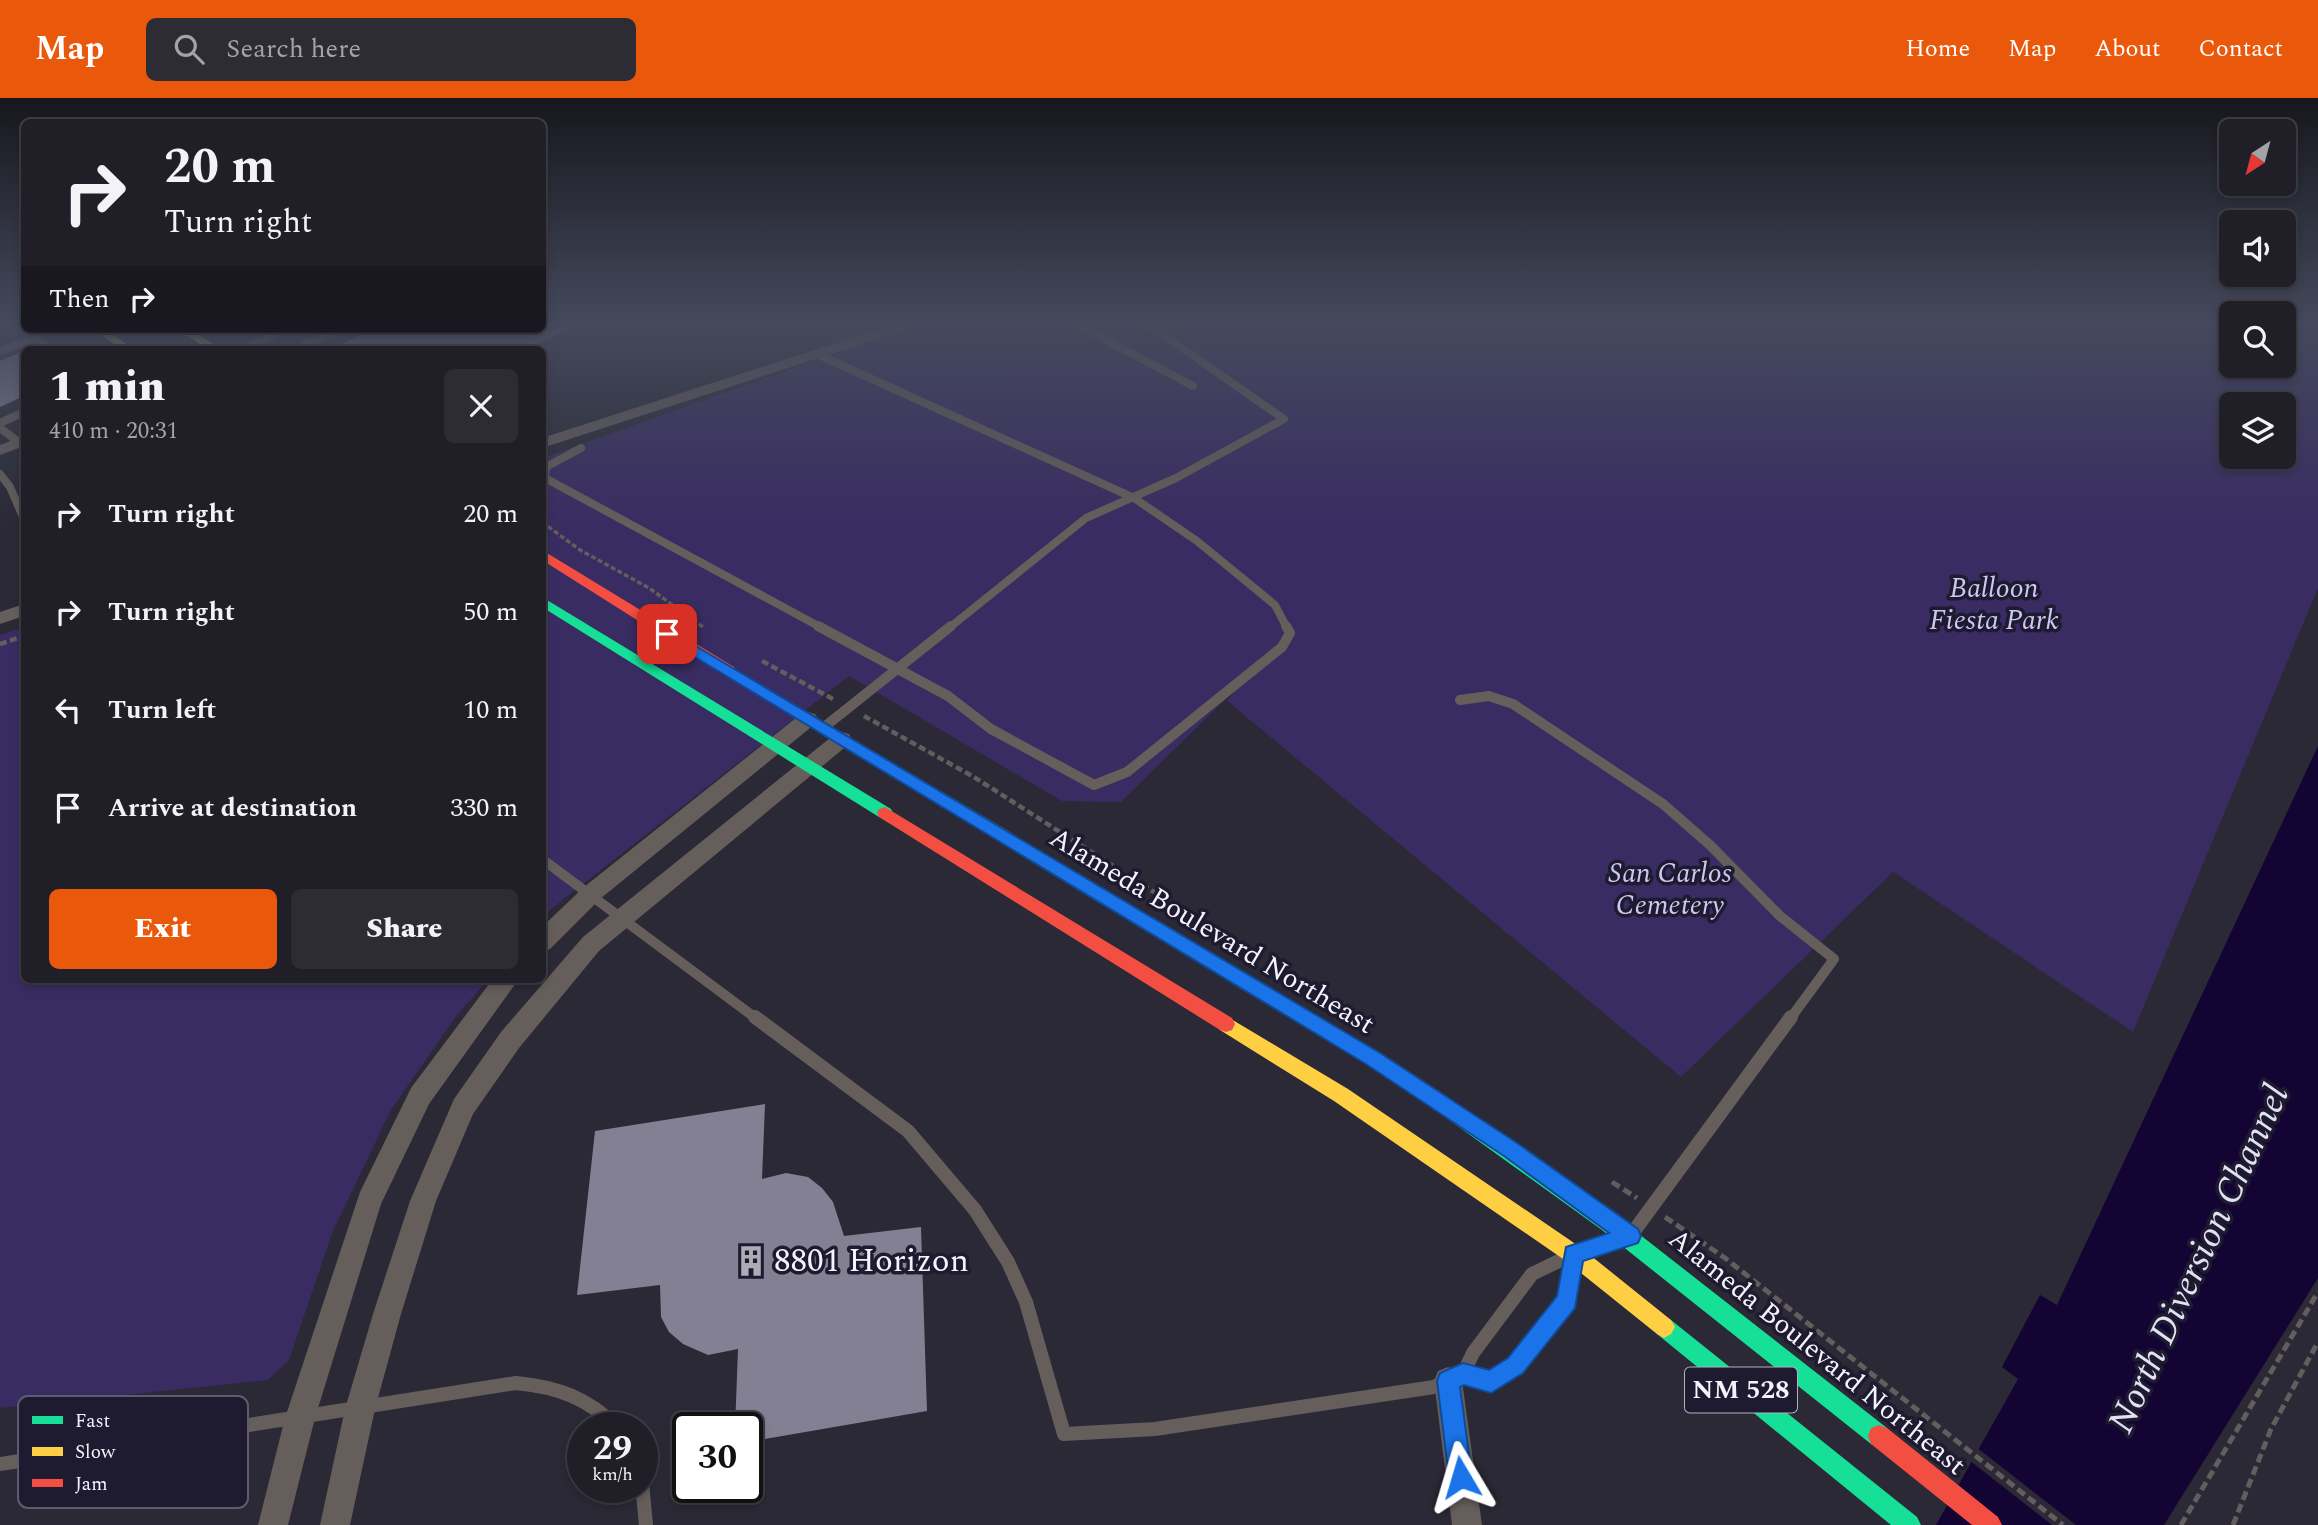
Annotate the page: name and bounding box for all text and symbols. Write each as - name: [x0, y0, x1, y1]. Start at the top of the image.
- search box: [146, 18, 636, 81]
- text: Map: [35, 24, 104, 74]
- text: Search here: [226, 29, 361, 69]
- icon: search: [170, 30, 208, 68]
- text: Home: [1905, 31, 1970, 67]
- text: Map: [2008, 31, 2056, 67]
- text: About: [2094, 31, 2160, 67]
- text: Contact: [2198, 31, 2283, 67]
- north arrow: [2219, 119, 2296, 196]
- map controls: [2219, 119, 2296, 469]
- text: 20 m: [164, 130, 275, 205]
- icon: right: [49, 147, 140, 238]
- text: Turn right: [164, 198, 312, 247]
- button: sound: [2219, 210, 2296, 287]
- text: Then: [49, 279, 109, 319]
- icon: right: [123, 280, 161, 318]
- button: search: [2219, 301, 2296, 378]
- text: 1 min: [49, 356, 165, 419]
- button: close: [444, 369, 518, 443]
- button: layers: [2219, 392, 2296, 469]
- text: 410 m · 20:31: [49, 414, 178, 449]
- text: Turn right: [108, 494, 235, 534]
- text: 20 m: [463, 494, 518, 534]
- icon: right: [49, 495, 87, 533]
- park label: Balloon Fiesta Park: [1929, 567, 2059, 642]
- text: Turn right: [108, 592, 235, 632]
- text: 50 m: [463, 592, 518, 632]
- icon: right: [49, 593, 87, 631]
- pin: [637, 604, 697, 664]
- icon: arrive: [648, 615, 686, 653]
- text: Turn left: [108, 690, 216, 730]
- text: 10 m: [463, 690, 518, 730]
- icon: left: [49, 691, 87, 729]
- text: Arrive at destination: [108, 788, 357, 828]
- text: 330 m: [450, 788, 518, 828]
- icon: arrive: [49, 789, 87, 827]
- street label: Alameda Boulevard Northeast: [1041, 817, 1383, 1045]
- park label: San Carlos Cemetery: [1608, 852, 1732, 927]
- button: Exit: [49, 889, 277, 969]
- button: Share: [291, 889, 518, 969]
- water label: North Diversion Channel: [2094, 1075, 2304, 1443]
- street label: Alameda Boulevard Northeast: [1659, 1218, 1975, 1486]
- place label: 8801 Horizon: [774, 1236, 969, 1286]
- building icon: 8801 Horizon: [734, 1244, 768, 1278]
- road number: NM 528: [1685, 1368, 1797, 1413]
- legend: [18, 1396, 248, 1508]
- text: Fast: [75, 1407, 111, 1436]
- speed limit sign: 30: [672, 1412, 763, 1503]
- text: 29: [593, 1422, 632, 1475]
- text: Slow: [75, 1438, 116, 1467]
- position arrow: [1424, 1440, 1498, 1514]
- text: km/h: [592, 1461, 633, 1488]
- text: Jam: [75, 1470, 107, 1499]

